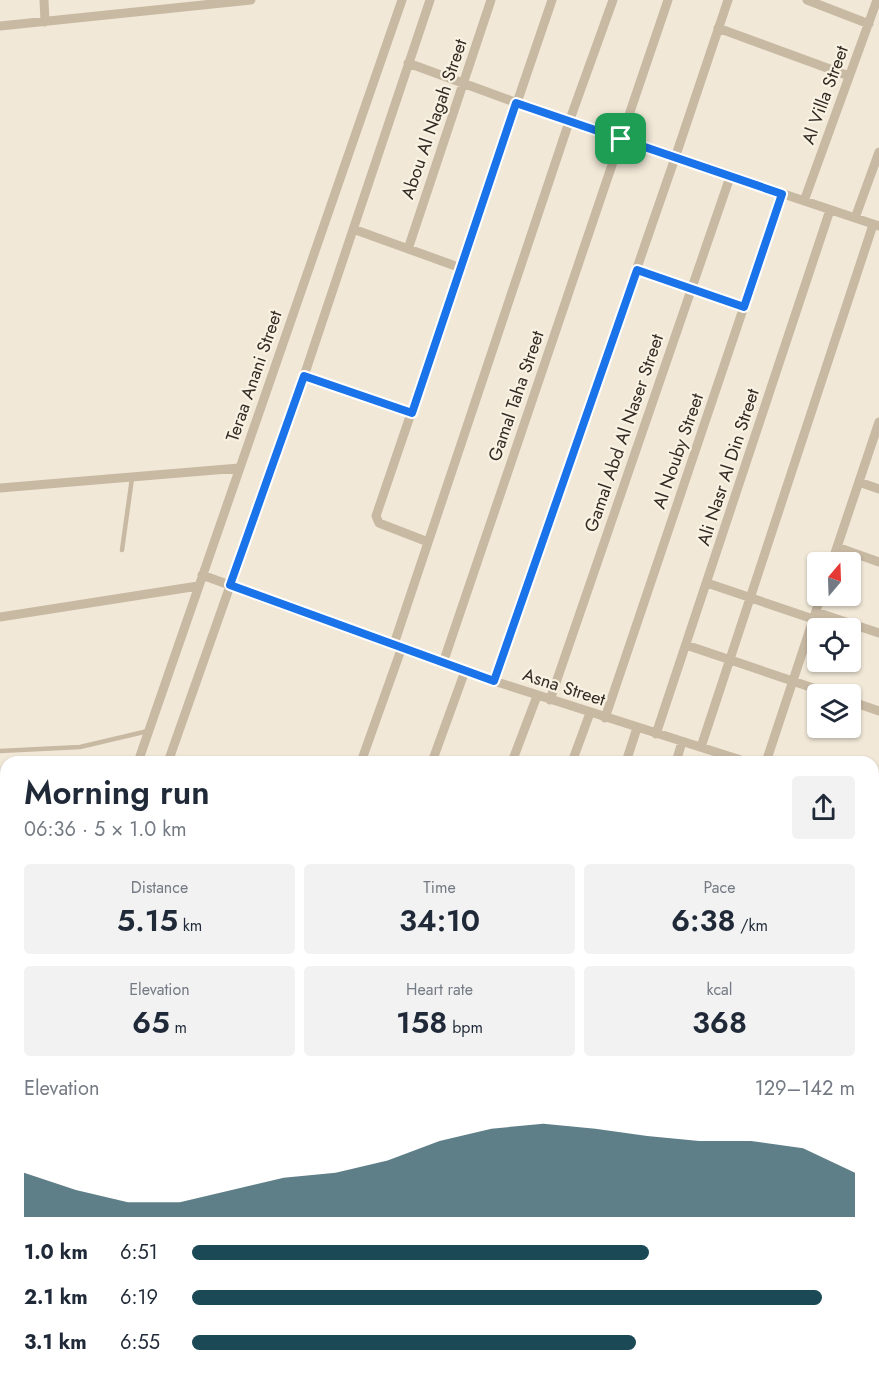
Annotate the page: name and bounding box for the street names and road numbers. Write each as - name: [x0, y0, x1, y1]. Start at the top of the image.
- street label: Abou Al Nagah Street: [394, 35, 474, 202]
- street label: Al Villa Street: [795, 41, 855, 148]
- street label: Teraa Anani Street: [219, 306, 289, 445]
- street label: Gamal Taha Street: [481, 327, 551, 465]
- street label: Gamal Abd Al Naser Street: [578, 330, 670, 535]
- street label: Ali Nasr Al Din Street: [690, 385, 766, 549]
- street label: Al Nouby Street: [646, 389, 710, 512]
- street label: Asna Street: [519, 661, 609, 713]

